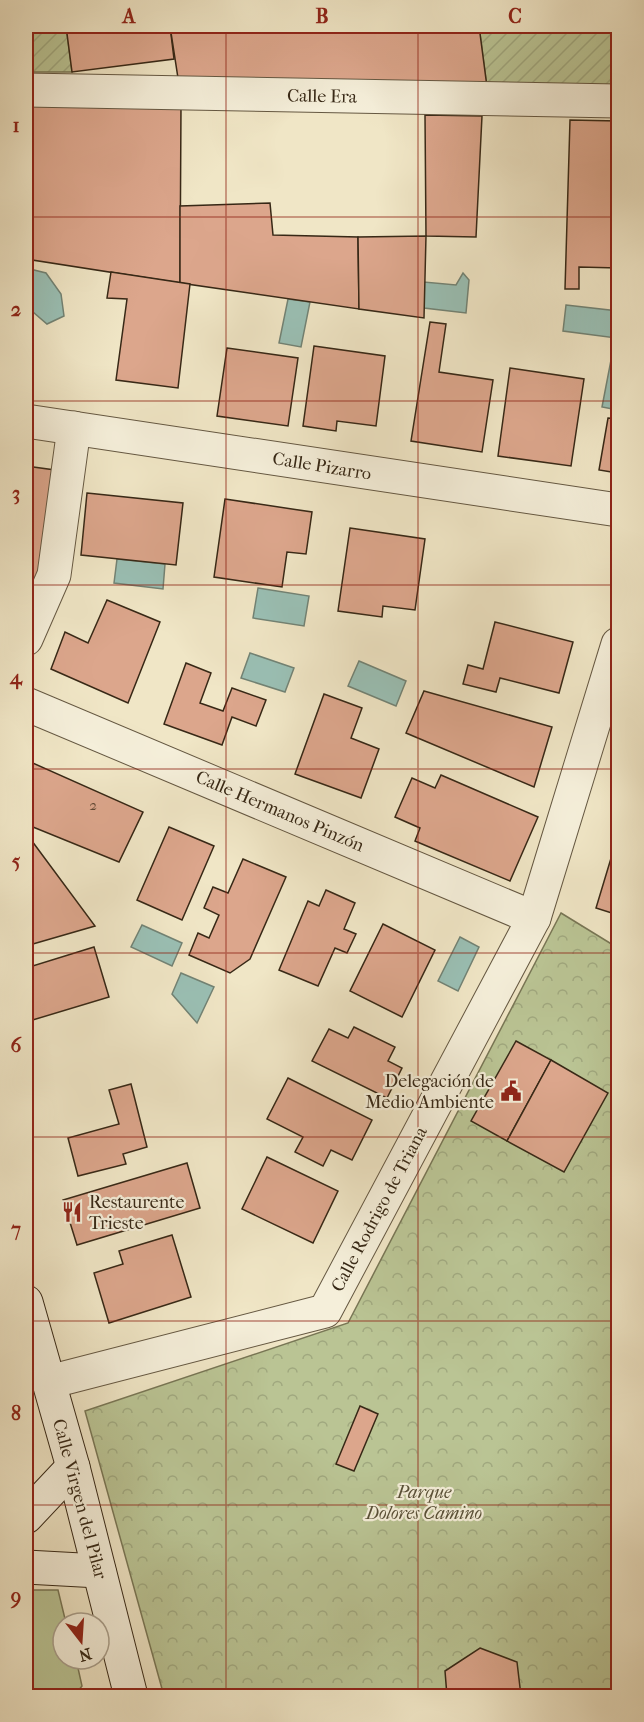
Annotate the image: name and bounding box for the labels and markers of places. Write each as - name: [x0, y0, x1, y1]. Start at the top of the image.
- place label: Delegación de Medio Ambiente: [365, 1071, 494, 1113]
- public building icon: Delegación de Medio Ambiente: [499, 1079, 523, 1103]
- place label: Restaurente Trieste: [89, 1192, 184, 1234]
- restaurant icon: Restaurente Trieste: [60, 1200, 84, 1224]

